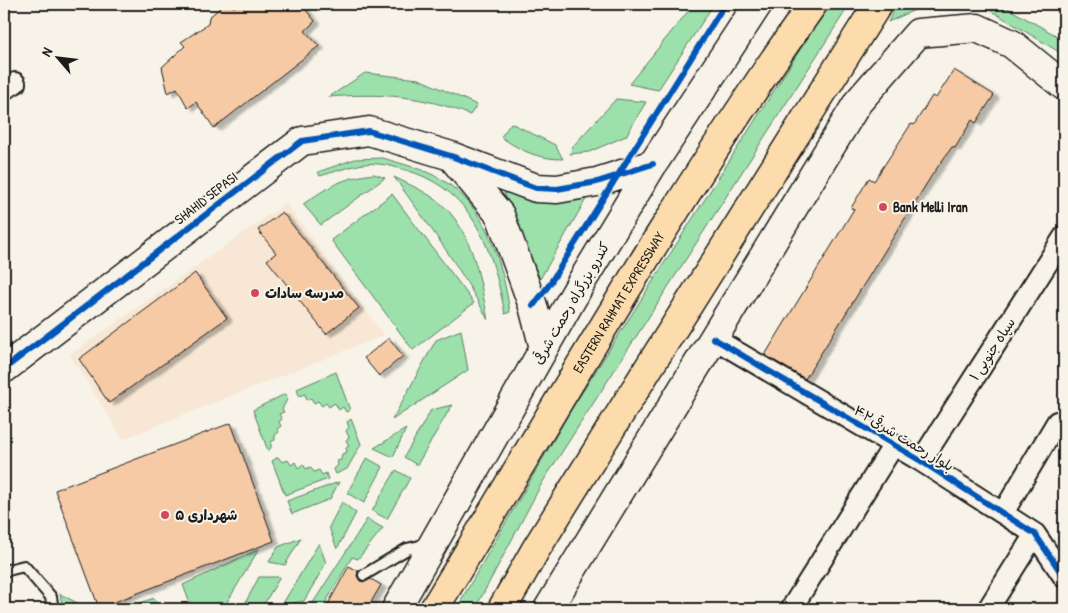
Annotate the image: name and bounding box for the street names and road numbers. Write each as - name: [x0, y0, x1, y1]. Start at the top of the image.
- street label: SHAHID SEPASI: [170, 167, 241, 228]
- street label: EASTERN RAHMAT EXPRESSWAY: [568, 227, 669, 376]
- street label: کندرو بزرگراه رحمت شرقی: [528, 238, 614, 368]
- street label: ۱ سپاه جنوبی: [964, 313, 1020, 385]
- street label: بلوار رحمت شرقی۴۲: [851, 400, 958, 475]

